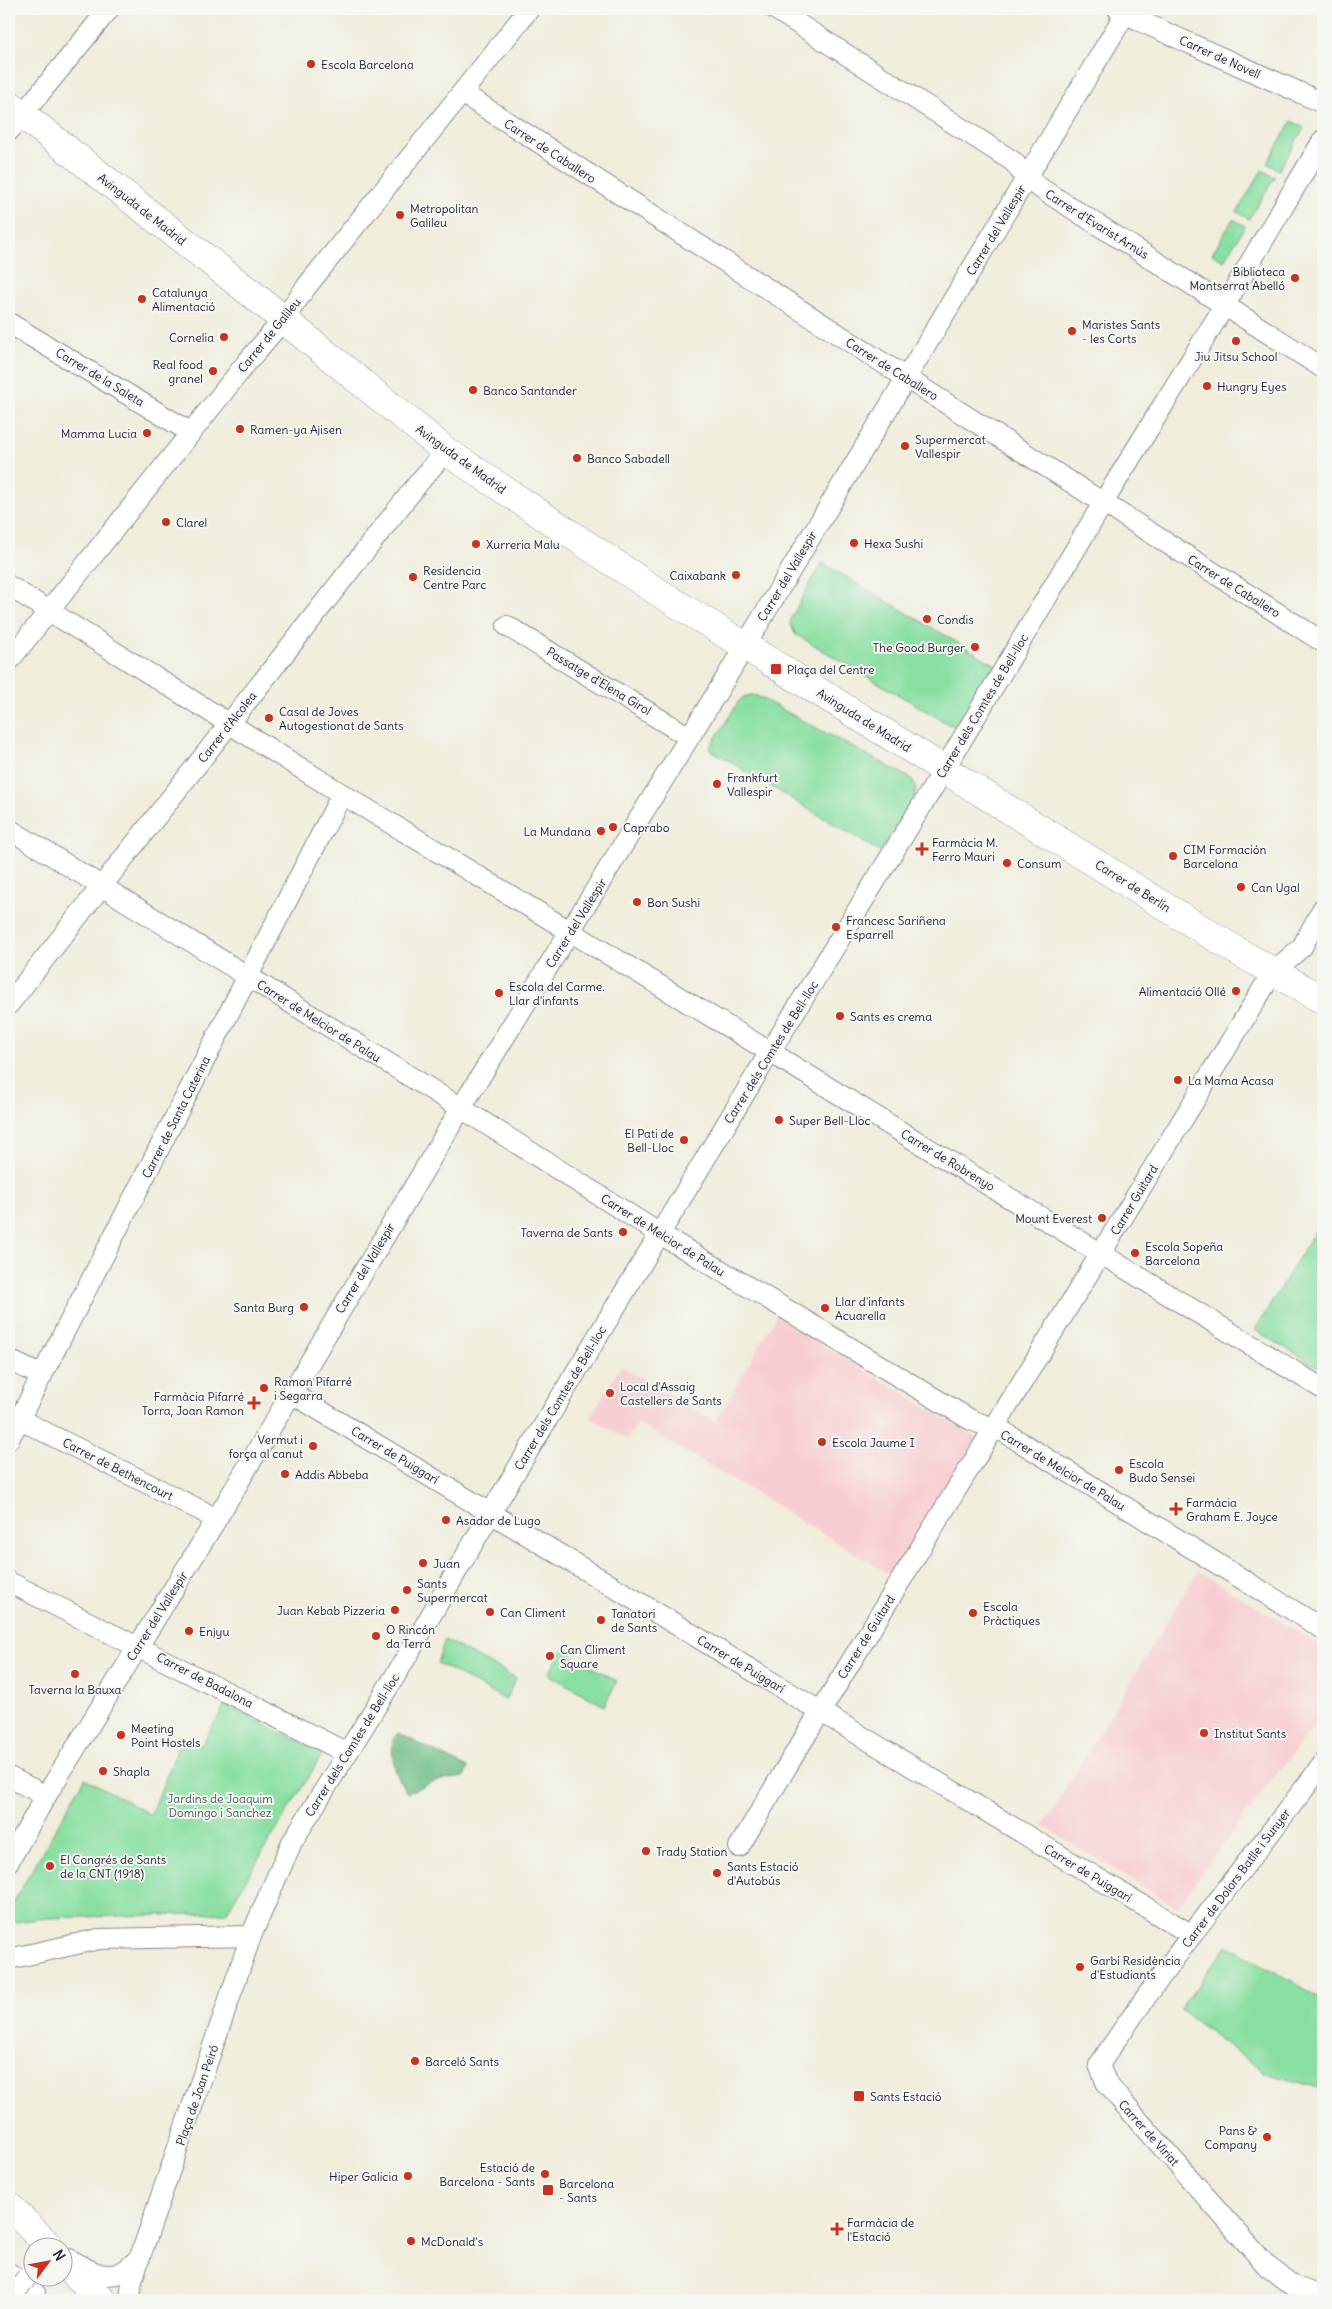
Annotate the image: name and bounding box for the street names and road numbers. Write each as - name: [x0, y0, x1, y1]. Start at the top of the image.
- street label: Carrer de Novell: [1177, 32, 1263, 82]
- street label: Carrer de Caballero: [501, 116, 599, 186]
- street label: Avinguda de Madrid: [95, 170, 189, 248]
- street label: Carrer del Vallespir: [963, 182, 1029, 278]
- street label: Carrer d'Evarist Arnús: [1043, 186, 1151, 262]
- street label: Carrer de Galileu: [234, 295, 304, 375]
- street label: Carrer de Caballero: [843, 335, 941, 404]
- street label: Carrer de la Saleta: [53, 345, 147, 409]
- street label: Avinguda de Madrid: [413, 421, 509, 497]
- street label: Carrer del Vallespir: [754, 528, 820, 624]
- street label: Carrer de Caballero: [1185, 552, 1283, 621]
- street label: Carrer dels Comtes de Bell-lloc: [933, 631, 1031, 781]
- street label: Passatge d'Elena Girol: [544, 644, 654, 718]
- street label: Avinguda de Madrid: [814, 685, 914, 755]
- street label: Carrer d'Alcolea: [195, 688, 260, 766]
- street label: Carrer de Berlín: [1092, 857, 1174, 915]
- street label: Carrer del Vallespir: [542, 875, 610, 971]
- street label: Carrer de Melcior de Palau: [254, 977, 384, 1065]
- street label: Carrer dels Comtes de Bell-lloc: [721, 978, 821, 1126]
- street label: Carrer de Santa Caterina: [139, 1053, 213, 1181]
- street label: Carrer de Robrenyo: [898, 1126, 998, 1194]
- street label: Carrer Guitard: [1107, 1162, 1161, 1238]
- street label: Carrer de Melcior de Palau: [598, 1191, 728, 1279]
- street label: Carrer del Vallespir: [332, 1220, 398, 1316]
- street label: Carrer dels Comtes de Bell-lloc: [511, 1323, 609, 1473]
- street label: Carrer de Puiggarí: [349, 1423, 442, 1487]
- street label: Carrer de Melcior de Palau: [998, 1427, 1128, 1513]
- street label: Carrer de Bethencourt: [60, 1435, 176, 1503]
- street label: Carrer del Vallespir: [123, 1568, 191, 1664]
- street label: Carrer de Guitard: [834, 1592, 898, 1682]
- street label: Carrer de Puiggarí: [695, 1632, 788, 1696]
- street label: Carrer de Badalona: [154, 1649, 256, 1711]
- street label: Carrer dels Comtes de Bell-lloc: [302, 1671, 402, 1819]
- street label: Carrer de Dolors Batlle i Sunyer: [1179, 1805, 1293, 1951]
- street label: Carrer de Puiggarí: [1042, 1841, 1135, 1905]
- street label: Plaça de Joan Peiró: [173, 2042, 221, 2147]
- street label: Carrer de Viriat: [1116, 2097, 1182, 2169]

